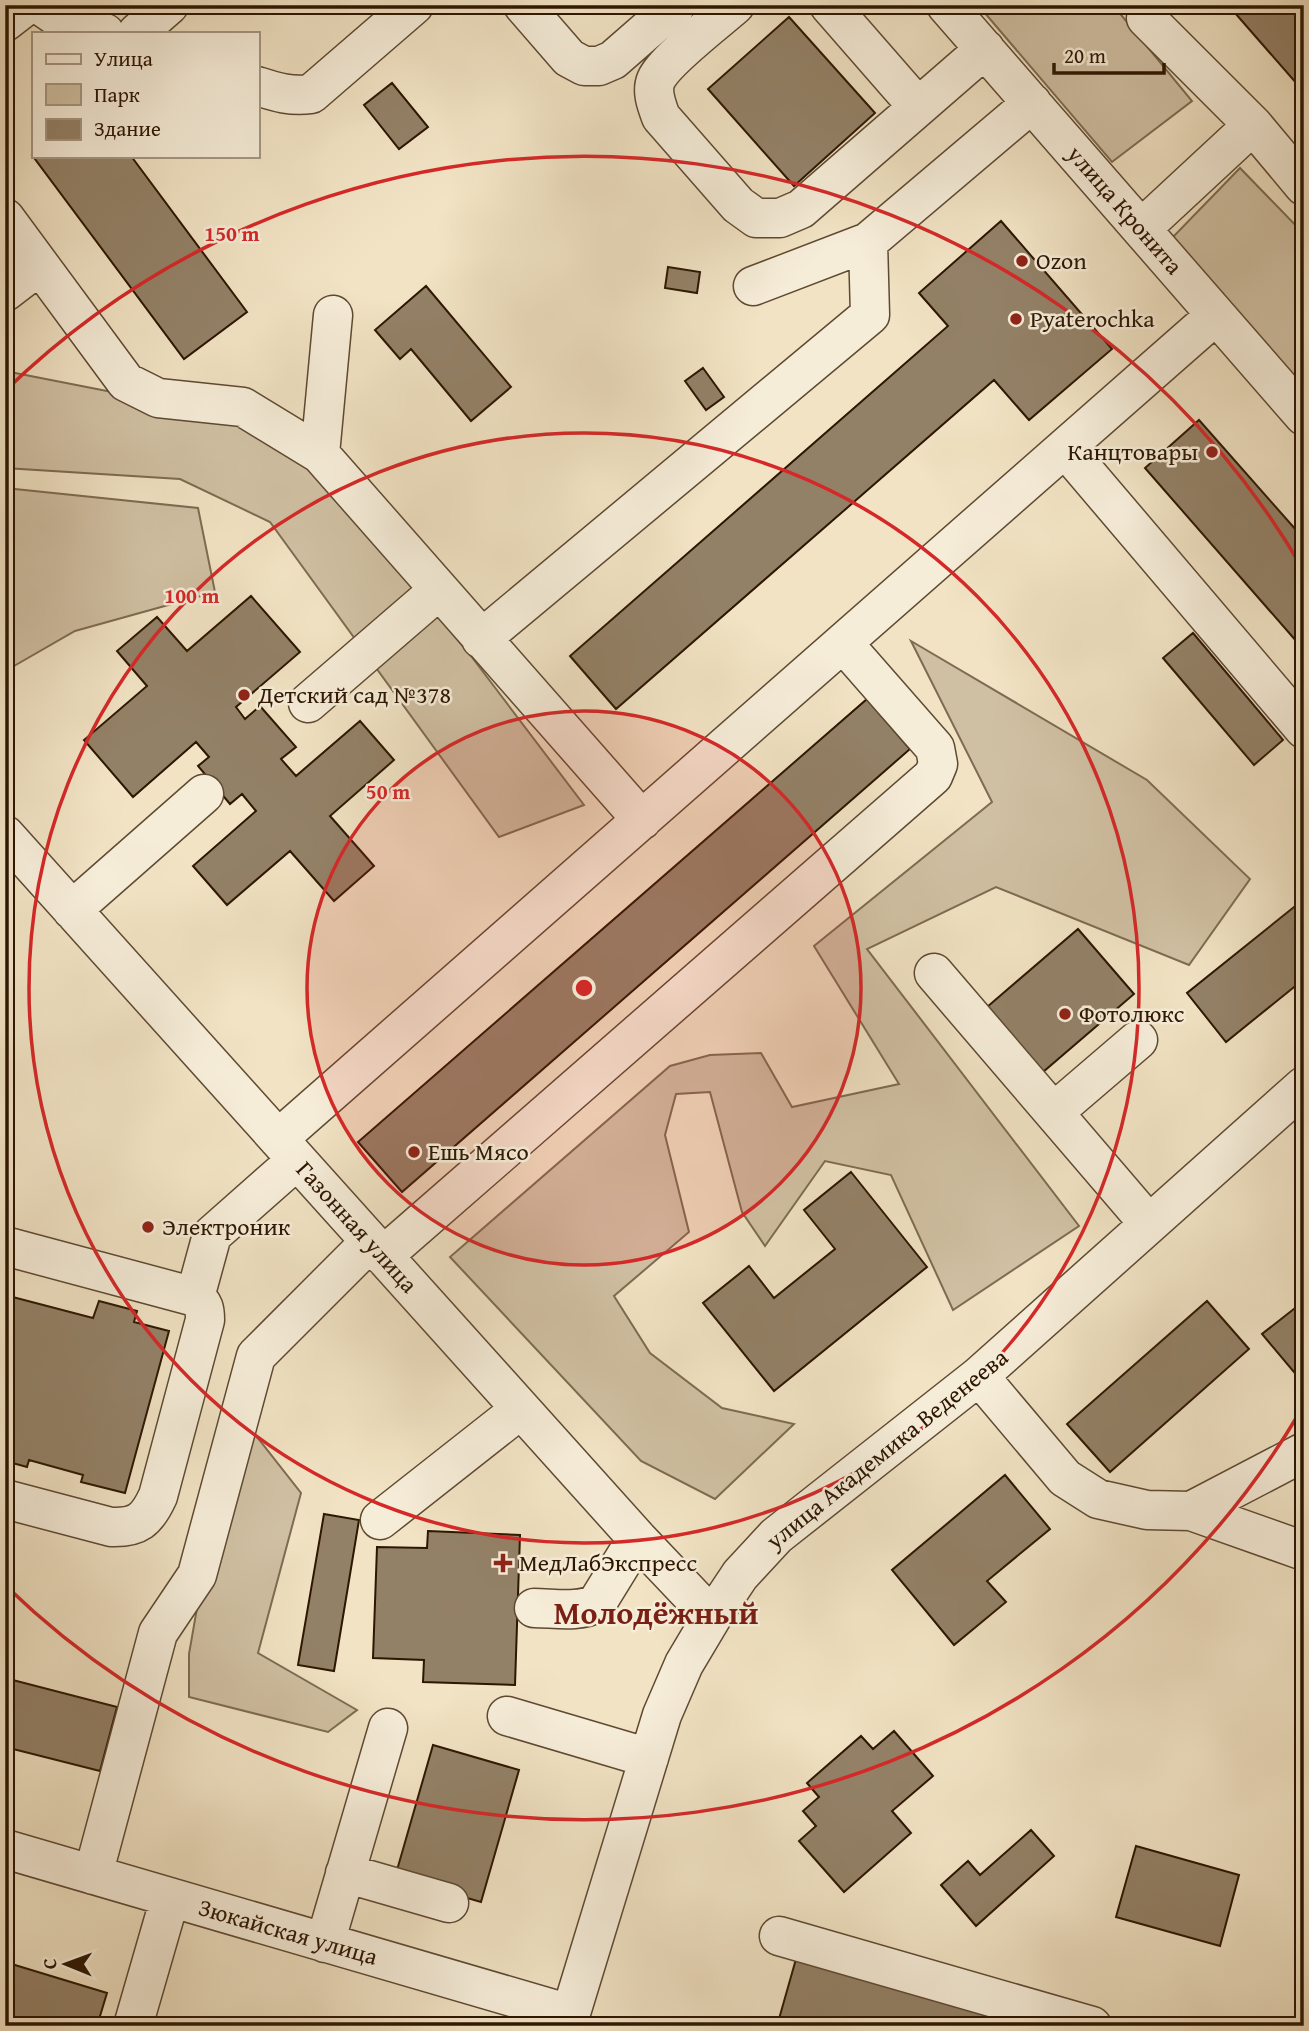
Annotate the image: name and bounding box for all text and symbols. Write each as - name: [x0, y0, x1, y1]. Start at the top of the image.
- legend: [32, 32, 259, 158]
- scale bar: [1054, 32, 1164, 76]
- text: 20 m: [1064, 40, 1106, 71]
- text: Улица: [94, 43, 153, 74]
- text: Парк: [94, 79, 140, 110]
- text: Здание: [94, 113, 161, 144]
- street label: улица Кронита: [1059, 137, 1192, 282]
- text: 150 m: [204, 218, 260, 249]
- place label: Ozon: [1036, 243, 1087, 278]
- marker: Ozon: [1014, 253, 1030, 269]
- place label: Pyaterochka: [1030, 301, 1155, 336]
- marker: Pyaterochka: [1008, 311, 1024, 327]
- place label: Канцтовары: [1068, 434, 1198, 469]
- marker: Канцтовары: [1204, 444, 1220, 460]
- text: 100 m: [164, 580, 220, 611]
- place label: Детский сад №378: [257, 677, 451, 712]
- marker: Детский сад №378: [236, 687, 252, 703]
- text: 50 m: [366, 776, 410, 807]
- centre of rings: [572, 976, 596, 1000]
- place label: Фотолюкс: [1079, 996, 1185, 1031]
- marker: Фотолюкс: [1057, 1006, 1073, 1022]
- place label: Ешь Мясо: [428, 1134, 529, 1169]
- marker: Ешь Мясо: [406, 1144, 422, 1160]
- street label: Газонная улица: [288, 1153, 427, 1301]
- place label: Электроник: [162, 1209, 291, 1244]
- marker: Электроник: [140, 1219, 156, 1235]
- street label: улица Академика Веденеева: [757, 1340, 1016, 1558]
- place label: МедЛабЭкспресс: [519, 1545, 697, 1580]
- marker: МедЛабЭкспресс: [493, 1553, 513, 1573]
- district label: Молодёжный: [554, 1589, 758, 1636]
- street label: Зюкайская улица: [194, 1889, 382, 1974]
- north arrow: [32, 1930, 102, 2000]
- text: С: [35, 1958, 63, 1969]

